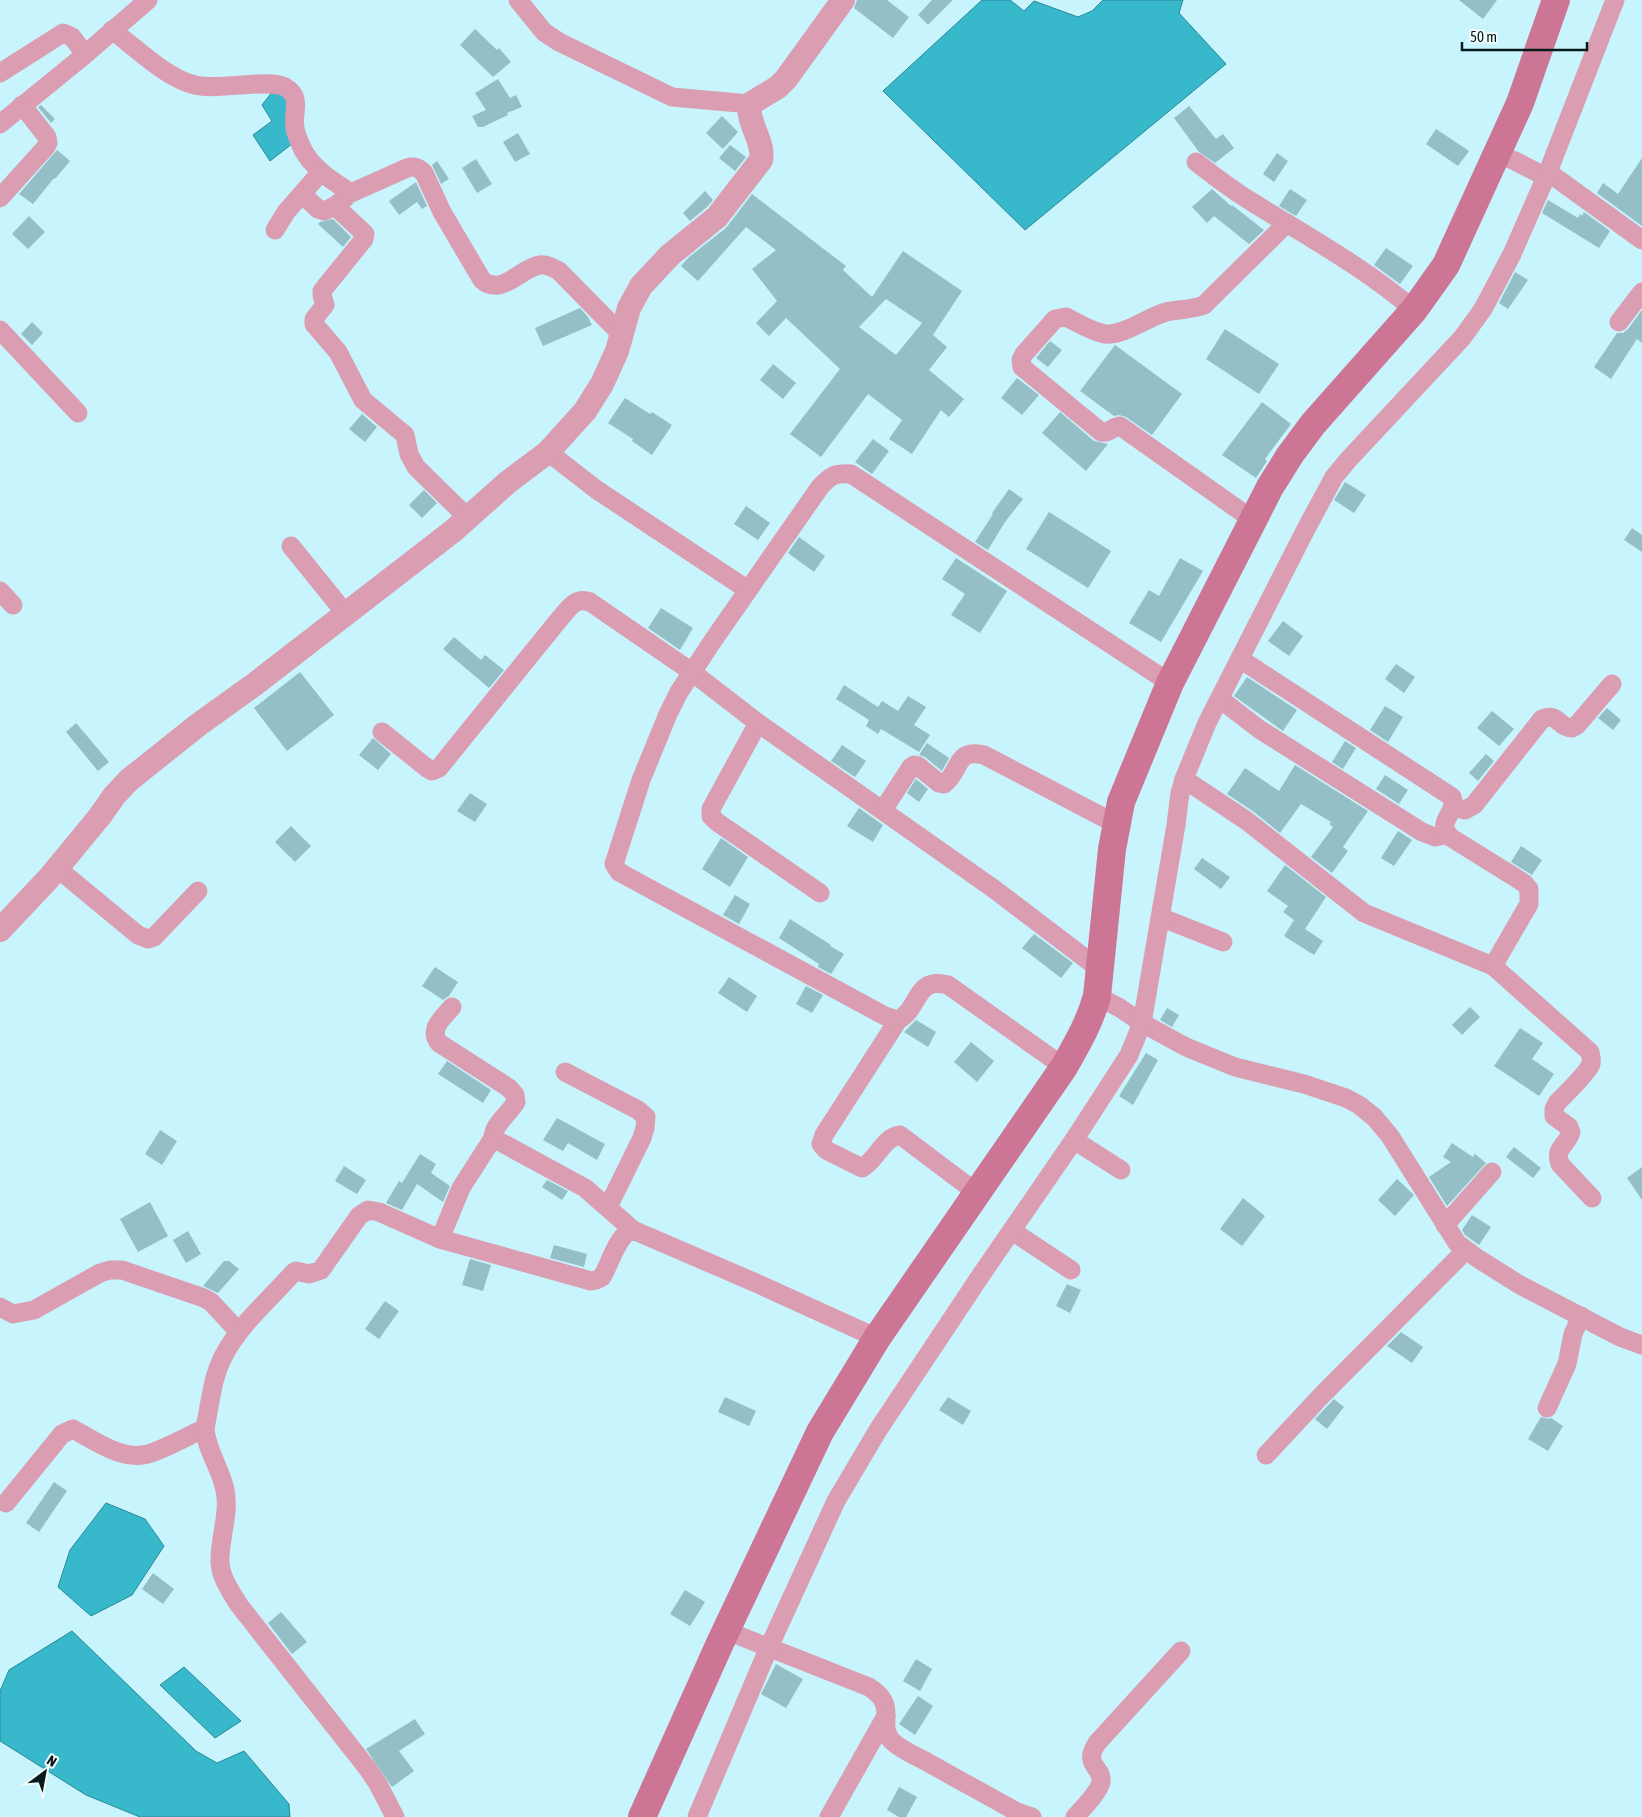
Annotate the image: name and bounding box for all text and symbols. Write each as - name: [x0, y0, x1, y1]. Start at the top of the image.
- scale bar: [1462, 20, 1587, 52]
- text: 50 m: [1470, 28, 1497, 45]
- north arrow: [20, 1747, 70, 1797]
- text: N: [44, 1752, 60, 1770]

